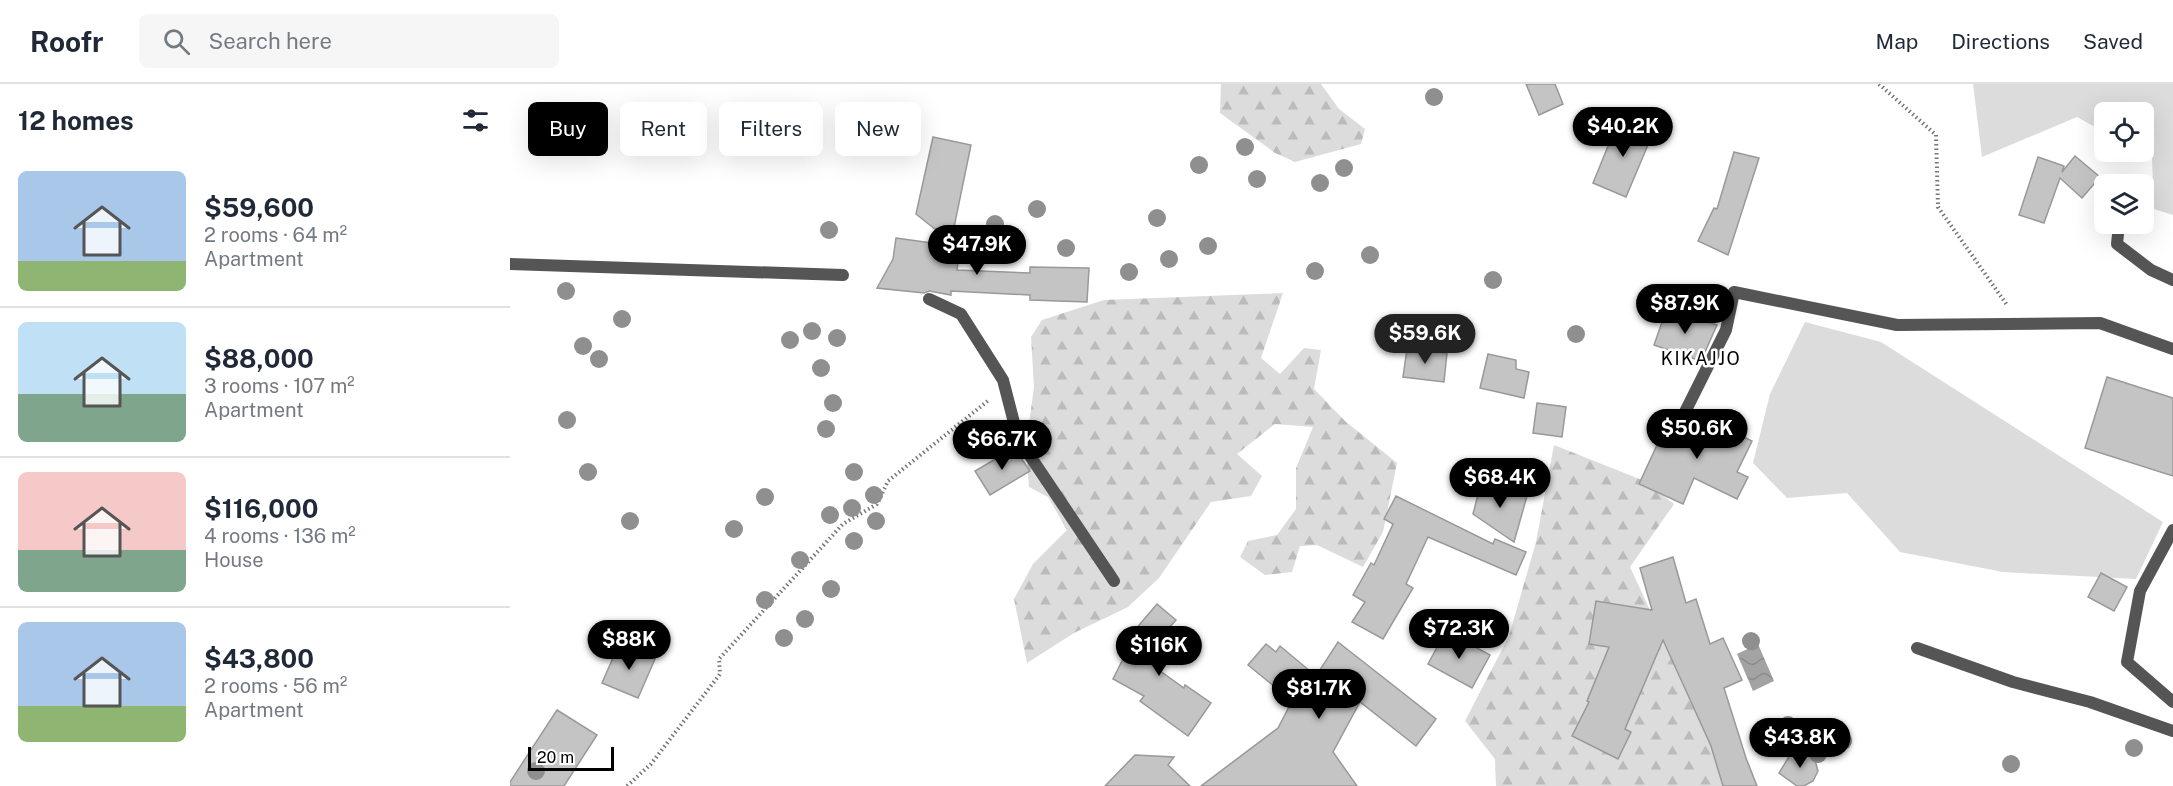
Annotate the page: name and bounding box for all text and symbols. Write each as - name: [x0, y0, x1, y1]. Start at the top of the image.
- search box: [139, 14, 559, 68]
- text: Roofr: [30, 25, 103, 58]
- icon: search: [160, 25, 193, 58]
- text: Search here: [208, 28, 332, 54]
- text: Map: [1876, 29, 1918, 54]
- text: Directions: [1951, 29, 2050, 54]
- text: Saved: [2083, 29, 2143, 54]
- chip: Buy: [528, 102, 608, 156]
- chip: Rent: [620, 102, 707, 156]
- chip: Filters: [719, 102, 823, 156]
- chip: New: [835, 102, 921, 156]
- map controls: [2094, 102, 2154, 234]
- button: locate: [2094, 102, 2154, 162]
- icon: filters: [459, 104, 492, 137]
- text: 12 homes: [18, 105, 134, 136]
- pin: $40.2K: [1574, 107, 1672, 158]
- text: $40.2K: [1587, 114, 1659, 138]
- button: layers: [2094, 174, 2154, 234]
- text: $59,600: [204, 192, 314, 223]
- icon: home: [66, 195, 138, 267]
- text: 2 rooms · 64 m²: [204, 223, 347, 247]
- pin: $47.9K: [928, 225, 1026, 276]
- text: $47.9K: [942, 232, 1012, 256]
- text: Apartment: [204, 247, 304, 271]
- pin: $87.9K: [1636, 284, 1734, 335]
- text: $87.9K: [1650, 291, 1720, 315]
- pin: $59.6K: [1376, 314, 1474, 365]
- text: $59.6K: [1388, 321, 1462, 345]
- text: $88,000: [204, 343, 314, 374]
- icon: home: [66, 346, 138, 418]
- district label: KIKAJJO: [1661, 348, 1741, 369]
- text: 3 rooms · 107 m²: [204, 374, 355, 398]
- text: Apartment: [204, 398, 304, 422]
- pin: $50.6K: [1648, 409, 1746, 460]
- text: $50.6K: [1661, 416, 1733, 440]
- pin: $66.7K: [953, 420, 1051, 471]
- text: $66.7K: [967, 427, 1037, 451]
- pin: $68.4K: [1451, 458, 1549, 509]
- text: $68.4K: [1464, 465, 1536, 489]
- text: $116,000: [204, 493, 318, 524]
- icon: home: [66, 496, 138, 568]
- text: 4 rooms · 136 m²: [204, 524, 356, 548]
- text: House: [204, 548, 264, 572]
- pin: $72.3K: [1410, 609, 1508, 660]
- text: $72.3K: [1423, 616, 1495, 640]
- pin: $88K: [593, 620, 665, 671]
- pin: $116K: [1117, 626, 1201, 677]
- text: $88K: [602, 627, 656, 651]
- text: $116K: [1130, 633, 1188, 657]
- text: $43,800: [204, 643, 314, 674]
- icon: home: [66, 646, 138, 718]
- pin: $81.7K: [1270, 669, 1368, 720]
- text: 2 rooms · 56 m²: [204, 674, 347, 698]
- text: $81.7K: [1286, 676, 1352, 700]
- text: Apartment: [204, 698, 304, 722]
- pin: $43.8K: [1751, 718, 1849, 769]
- text: $43.8K: [1763, 725, 1837, 749]
- scale bar: [528, 744, 614, 772]
- text: 20 m: [537, 748, 574, 767]

